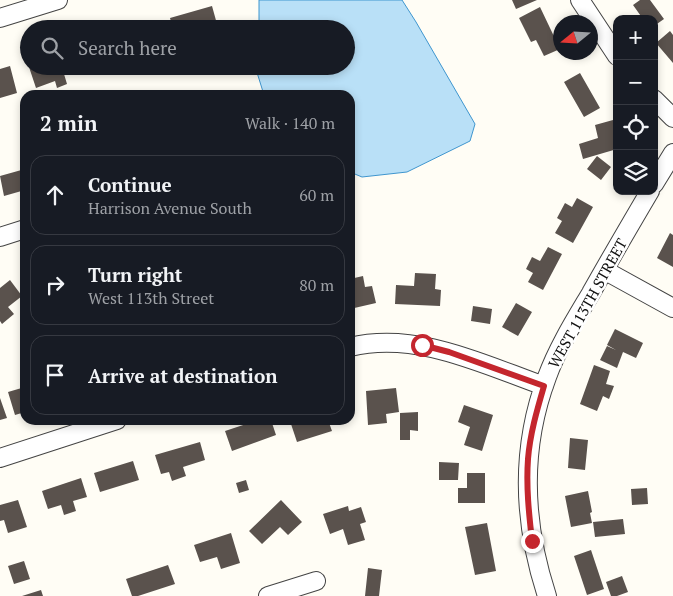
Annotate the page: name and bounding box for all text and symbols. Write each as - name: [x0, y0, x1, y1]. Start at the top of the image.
- north arrow: [553, 15, 598, 60]
- map controls: [613, 15, 658, 195]
- button: +: [613, 15, 658, 60]
- search box: [20, 20, 355, 75]
- icon: search: [38, 34, 66, 62]
- text: Search here: [78, 35, 177, 60]
- button: −: [613, 60, 658, 105]
- button: locate: [613, 105, 658, 150]
- text: 2 min: [40, 109, 97, 137]
- text: Walk · 140 m: [245, 112, 335, 134]
- button: layers: [613, 150, 658, 195]
- text: Continue: [88, 172, 172, 197]
- icon: ahead: [41, 181, 69, 209]
- text: 60 m: [299, 184, 334, 206]
- text: Harrison Avenue South: [88, 197, 252, 219]
- street label: WEST 113TH STREET: [543, 235, 631, 371]
- text: Turn right: [88, 262, 182, 287]
- icon: right: [41, 271, 69, 299]
- text: 80 m: [299, 274, 334, 296]
- text: West 113th Street: [88, 287, 214, 309]
- route start: [411, 334, 434, 357]
- icon: arrive: [41, 361, 69, 389]
- text: Arrive at destination: [88, 363, 277, 388]
- route end: [521, 530, 544, 553]

